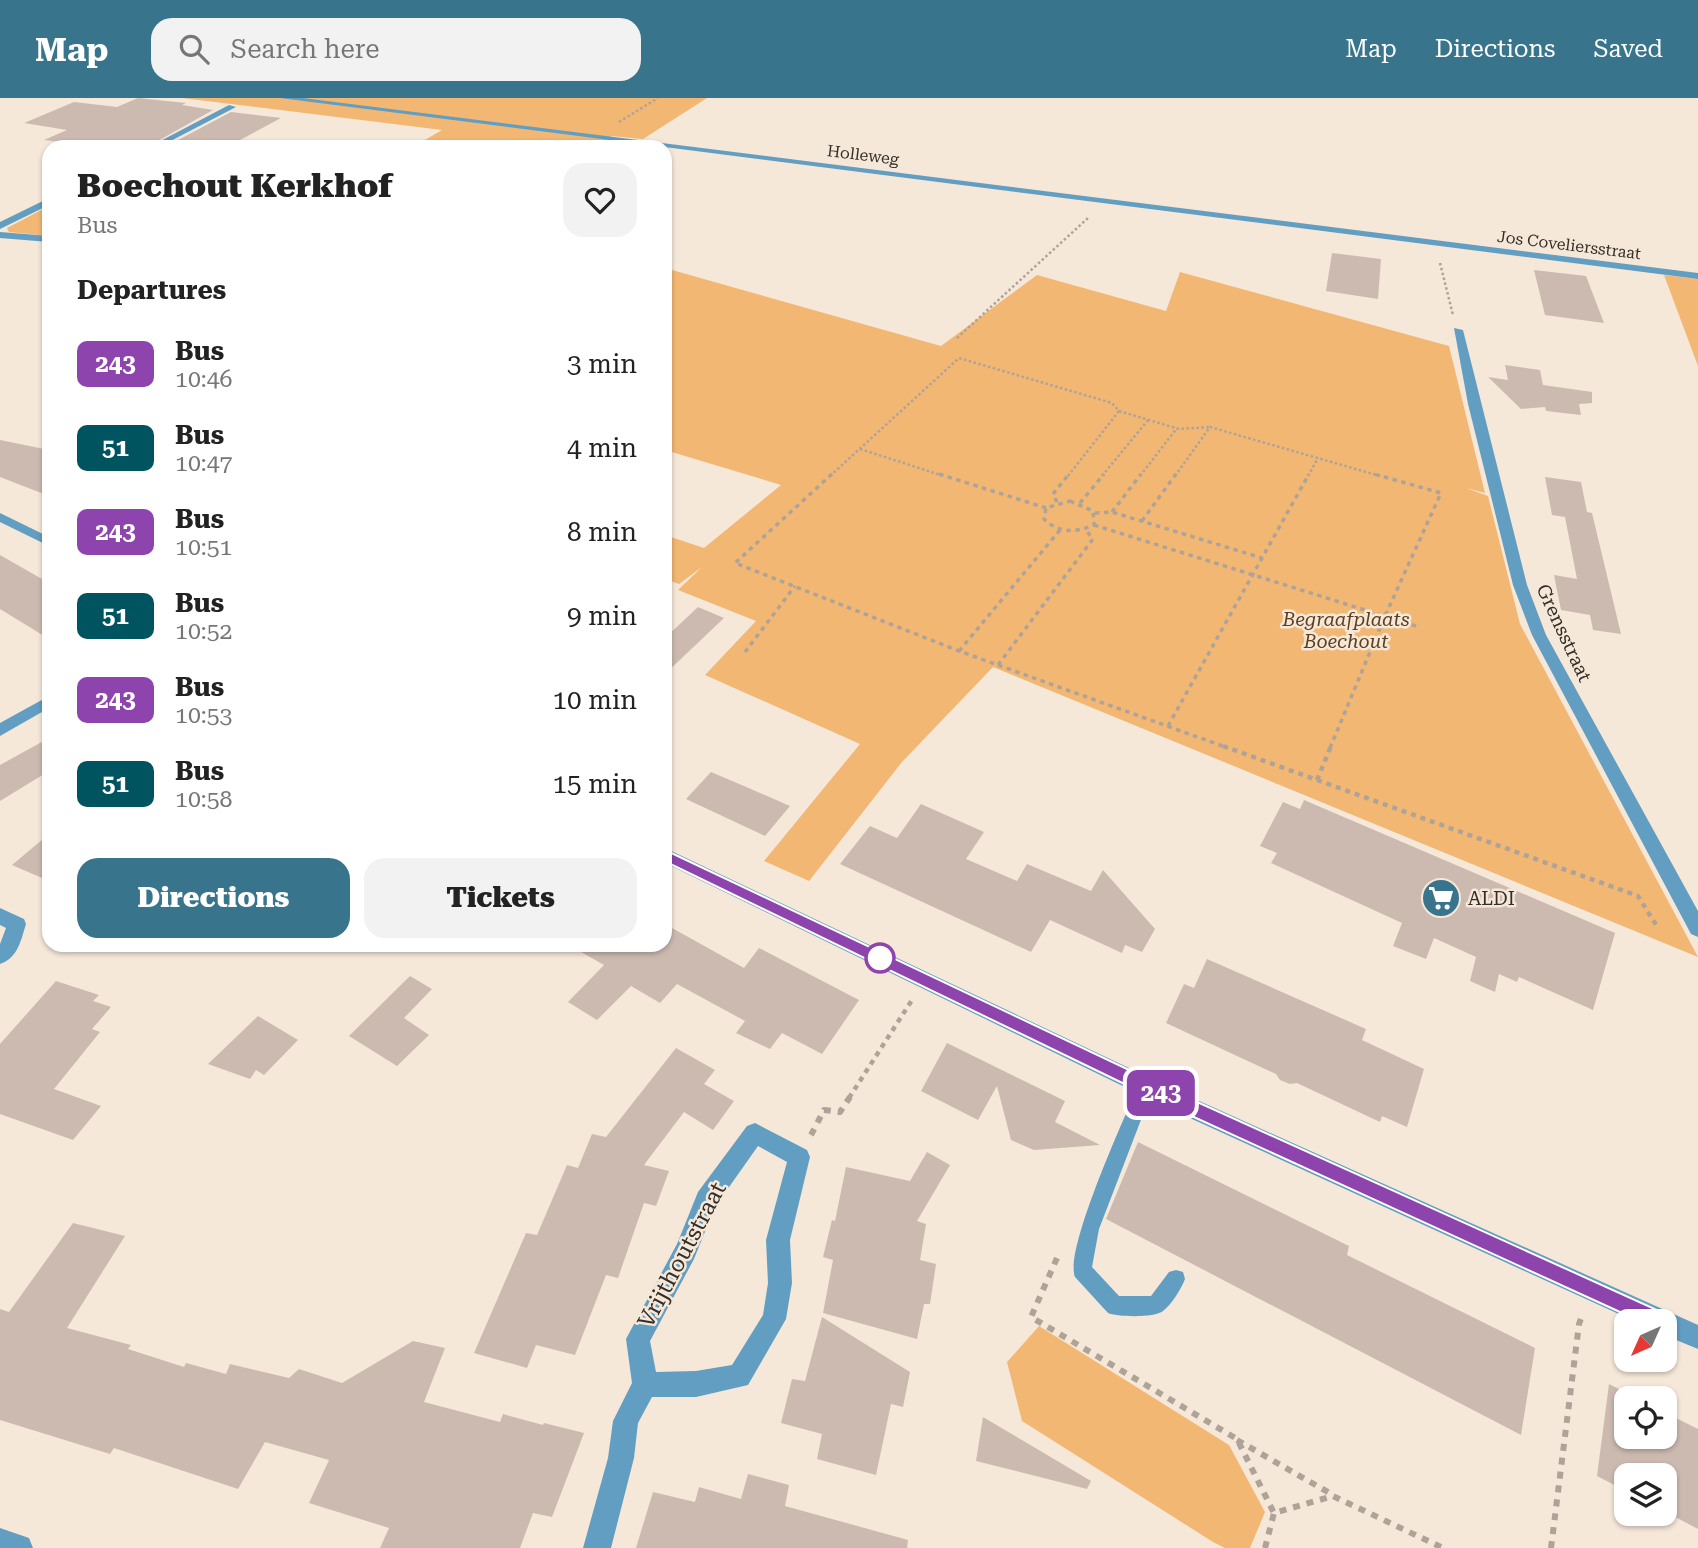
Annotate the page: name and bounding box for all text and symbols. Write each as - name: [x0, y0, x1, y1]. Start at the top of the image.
- search box: [151, 18, 641, 81]
- text: Map: [35, 30, 109, 69]
- icon: search: [175, 30, 213, 68]
- text: Search here: [231, 34, 380, 64]
- text: Map: [1345, 35, 1397, 63]
- text: Directions: [1435, 35, 1555, 63]
- text: Saved: [1593, 35, 1663, 63]
- street label: Holleweg: [826, 141, 901, 169]
- button: heart: [563, 163, 637, 237]
- text: Boechout Kerkhof: [77, 166, 393, 205]
- text: Bus: [77, 212, 117, 239]
- street label: Jos Coveliersstraat: [1496, 227, 1642, 263]
- text: Departures: [77, 275, 226, 305]
- text: Bus: [175, 336, 224, 366]
- text: 3 min: [567, 349, 637, 379]
- text: 243: [95, 350, 136, 378]
- text: 10:46: [175, 366, 232, 393]
- text: Bus: [175, 420, 224, 450]
- text: 4 min: [567, 433, 637, 463]
- text: 51: [102, 434, 129, 462]
- text: 10:47: [175, 450, 232, 477]
- text: Bus: [175, 504, 224, 534]
- text: 8 min: [567, 517, 637, 547]
- text: 243: [95, 518, 136, 546]
- text: 10:51: [175, 534, 232, 561]
- street label: Grensstraat: [1531, 580, 1597, 686]
- text: Bus: [175, 588, 224, 618]
- text: 9 min: [567, 601, 637, 631]
- text: 51: [102, 602, 129, 630]
- park label: Begraafplaats Boechout: [1281, 608, 1410, 653]
- text: 10:52: [175, 618, 232, 645]
- text: Bus: [175, 672, 224, 702]
- text: 10 min: [553, 685, 637, 715]
- text: 243: [95, 686, 136, 714]
- text: 10:53: [175, 702, 232, 729]
- text: Bus: [175, 756, 224, 786]
- text: 15 min: [553, 769, 637, 799]
- text: 51: [102, 770, 129, 798]
- text: 10:58: [175, 786, 232, 813]
- button: Directions: [77, 858, 350, 938]
- button: Tickets: [364, 858, 637, 938]
- supermarket icon: ALDI: [1420, 877, 1462, 919]
- place label: ALDI: [1468, 887, 1515, 910]
- unlabelled marker: [865, 943, 895, 973]
- line badge: 243: [1121, 1070, 1201, 1116]
- text: 243: [1141, 1079, 1181, 1107]
- street label: Vrijthoutstraat: [632, 1177, 732, 1333]
- north arrow: [1614, 1309, 1676, 1372]
- map controls: [1614, 1309, 1677, 1526]
- button: locate: [1614, 1386, 1677, 1449]
- button: layers: [1614, 1463, 1677, 1526]

